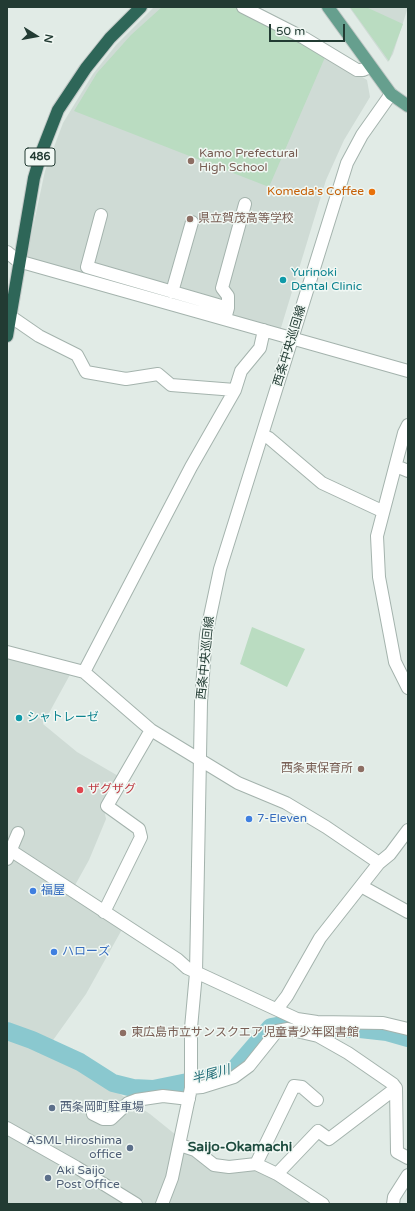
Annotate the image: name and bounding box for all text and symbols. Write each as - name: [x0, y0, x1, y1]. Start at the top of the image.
- north arrow: [16, 16, 56, 56]
- scale bar: [271, 16, 347, 42]
- text: 50 m: [276, 24, 305, 38]
- text: N: [41, 33, 55, 44]
- place label: Kamo Prefectural High School: [199, 147, 298, 175]
- road number: 486: [25, 148, 55, 166]
- marker: Kamo Prefectural High School: [186, 156, 196, 166]
- place label: Komeda's Coffee: [267, 185, 364, 199]
- marker: Komeda's Coffee: [367, 187, 377, 197]
- place label: 県立賀茂高等学校: [198, 212, 294, 226]
- marker: 県立賀茂高等学校: [185, 214, 195, 224]
- place label: Yurinoki Dental Clinic: [291, 266, 362, 294]
- marker: Yurinoki Dental Clinic: [278, 275, 288, 285]
- street label: 西条中央巡回線: [271, 304, 309, 388]
- street label: 西条中央巡回線: [194, 615, 218, 701]
- place label: シャトレーゼ: [27, 711, 99, 725]
- marker: シャトレーゼ: [14, 713, 24, 723]
- place label: 西条東保育所: [281, 762, 353, 776]
- marker: 西条東保育所: [356, 764, 366, 774]
- place label: ザグザグ: [88, 783, 136, 797]
- marker: ザグザグ: [75, 785, 85, 795]
- place label: 7-Eleven: [257, 812, 307, 826]
- marker: 7-Eleven: [244, 814, 254, 824]
- place label: 福屋: [41, 884, 65, 898]
- marker: 福屋: [28, 886, 38, 896]
- place label: ハローズ: [62, 945, 110, 959]
- marker: ハローズ: [49, 947, 59, 957]
- place label: 東広島市立サンスクエア児童青少年図書館: [131, 1026, 359, 1040]
- marker: 東広島市立サンスクエア児童青少年図書館: [118, 1028, 128, 1038]
- water label: 半尾川: [190, 1062, 232, 1088]
- place label: 西条岡町駐車場: [60, 1101, 144, 1115]
- marker: 西条岡町駐車場: [47, 1103, 57, 1113]
- place label: ASML Hiroshima office: [27, 1134, 122, 1162]
- district label: Saijo-Okamachi: [188, 1139, 292, 1155]
- marker: ASML Hiroshima office: [125, 1143, 135, 1153]
- place label: Aki Saijo Post Office: [56, 1164, 120, 1192]
- marker: Aki Saijo Post Office: [43, 1173, 53, 1183]

